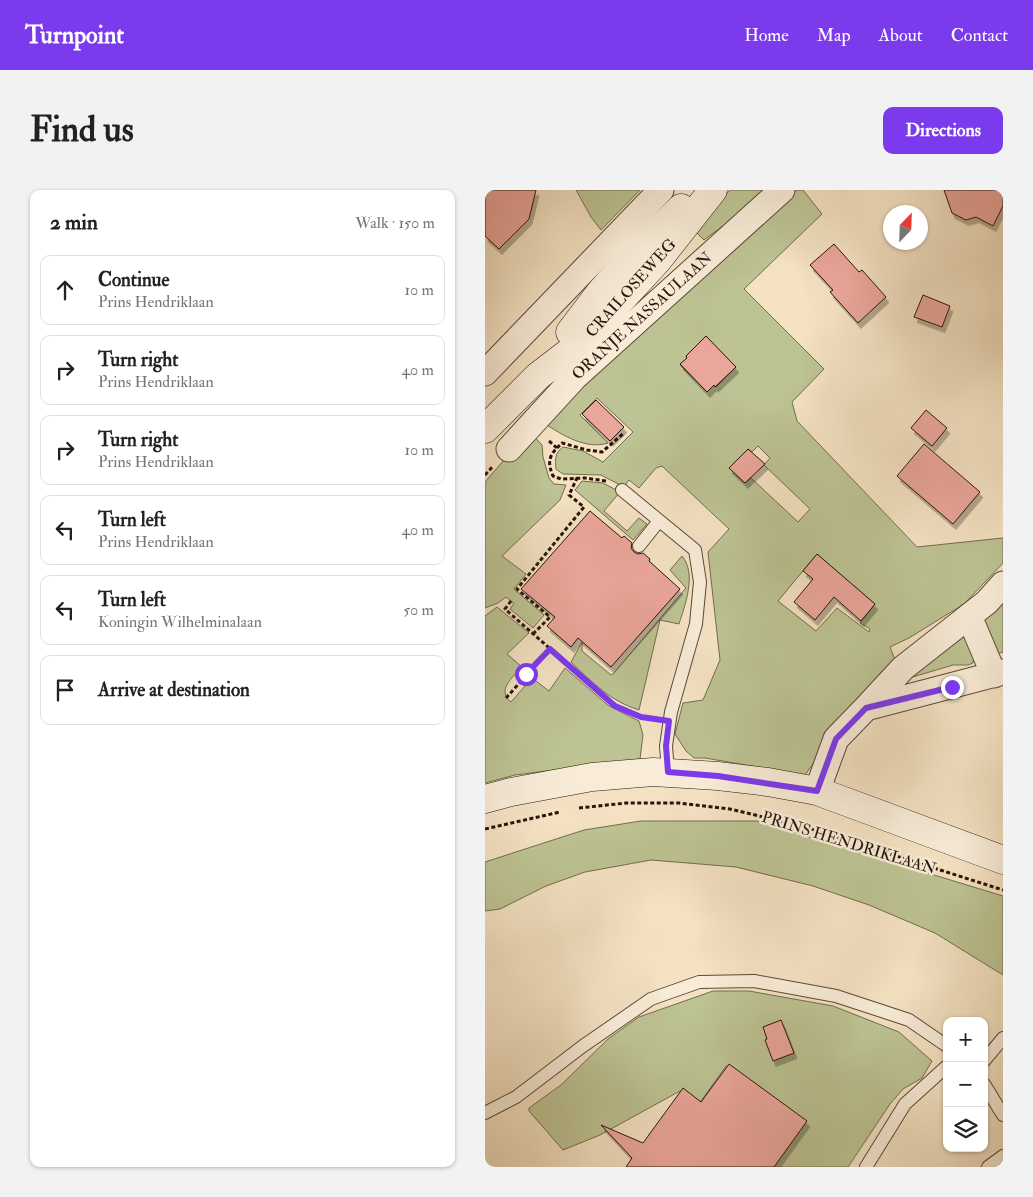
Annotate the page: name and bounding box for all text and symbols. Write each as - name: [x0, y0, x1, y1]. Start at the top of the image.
- text: Turnpoint: [25, 20, 124, 51]
- text: Home: [744, 24, 789, 47]
- text: Map: [817, 24, 851, 47]
- text: About: [879, 24, 923, 47]
- text: Contact: [951, 24, 1008, 47]
- button: Directions: [883, 107, 1003, 154]
- text: Find us: [30, 108, 134, 152]
- north arrow: [883, 205, 928, 250]
- text: 2 min: [50, 209, 98, 236]
- text: Walk · 150 m: [355, 213, 435, 233]
- street label: CRAILOSEWEG: [581, 234, 681, 342]
- street label: ORANJE NASSAULAAN: [568, 247, 717, 385]
- text: Continue: [98, 268, 169, 292]
- icon: ahead: [51, 276, 79, 304]
- text: 10 m: [404, 280, 434, 300]
- text: Prins Hendriklaan: [98, 292, 214, 312]
- text: Turn right: [98, 348, 178, 372]
- icon: right: [51, 356, 79, 384]
- text: 40 m: [401, 360, 434, 380]
- text: Prins Hendriklaan: [98, 372, 214, 392]
- text: Turn right: [98, 428, 178, 452]
- icon: right: [51, 436, 79, 464]
- text: 10 m: [404, 440, 434, 460]
- text: Prins Hendriklaan: [98, 452, 214, 472]
- text: Turn left: [98, 508, 166, 532]
- icon: left: [51, 516, 79, 544]
- text: 40 m: [401, 520, 434, 540]
- text: Prins Hendriklaan: [98, 532, 214, 552]
- text: Turn left: [98, 588, 166, 612]
- icon: left: [51, 596, 79, 624]
- text: 50 m: [403, 600, 434, 620]
- text: Koningin Wilhelminalaan: [98, 612, 262, 632]
- route start: [515, 663, 538, 686]
- icon: arrive: [51, 676, 79, 704]
- route end: [941, 676, 964, 699]
- text: Arrive at destination: [98, 678, 250, 702]
- street label: PRINS HENDRIKLAAN: [759, 807, 939, 879]
- map controls: [943, 1017, 988, 1152]
- button: +: [943, 1017, 988, 1062]
- button: −: [943, 1062, 988, 1107]
- button: layers: [943, 1107, 988, 1152]

